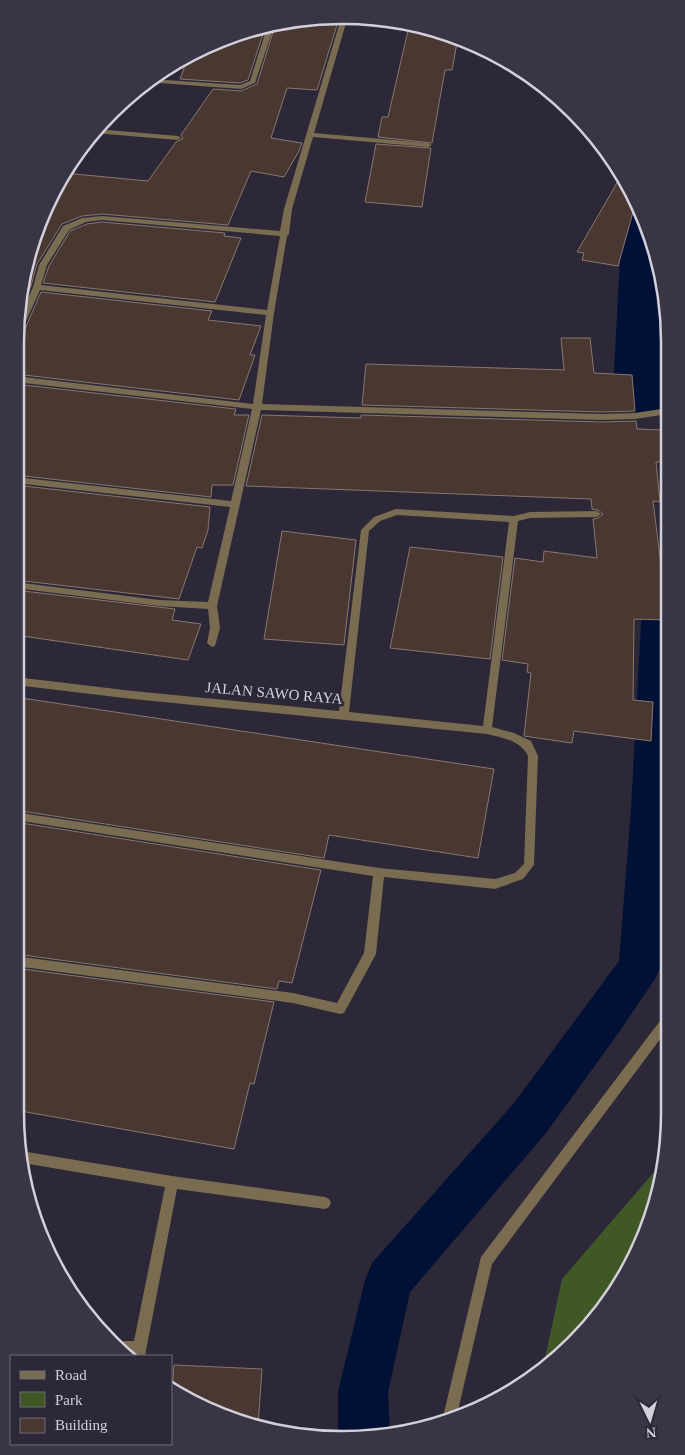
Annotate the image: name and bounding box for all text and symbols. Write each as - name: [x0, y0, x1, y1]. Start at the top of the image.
- street label: JALAN SAWO RAYA: [205, 679, 343, 707]
- legend: [10, 1355, 172, 1445]
- text: Road: [55, 1367, 87, 1383]
- text: Park: [55, 1392, 83, 1408]
- north arrow: [625, 1395, 675, 1445]
- text: Building: [55, 1417, 108, 1433]
- text: N: [645, 1425, 657, 1440]

